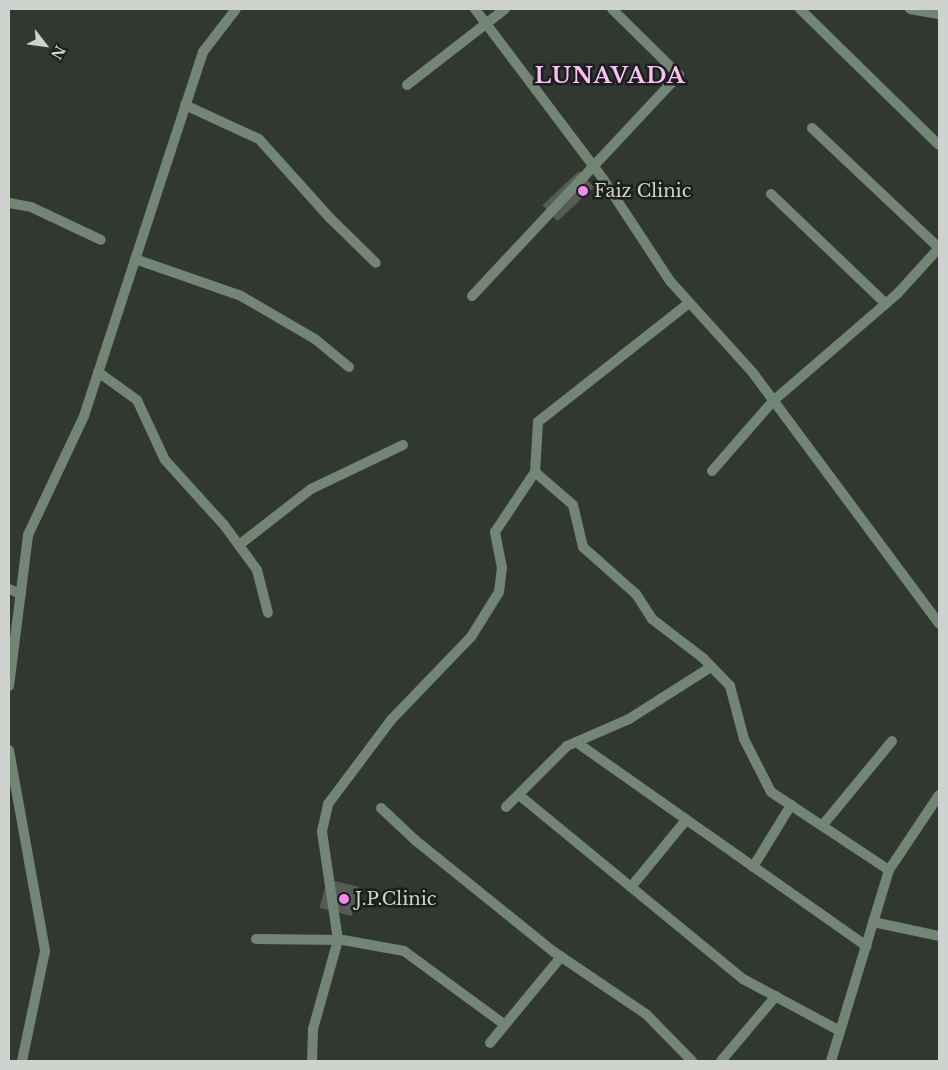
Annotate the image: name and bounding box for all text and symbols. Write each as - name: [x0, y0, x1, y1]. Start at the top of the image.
- north arrow: [20, 20, 70, 70]
- text: N: [47, 42, 69, 63]
- district label: LUNAVADA: [534, 63, 686, 89]
- place label: Faiz Clinic: [594, 180, 691, 202]
- marker: Faiz Clinic: [576, 184, 590, 198]
- place label: J.P.Clinic: [355, 888, 436, 910]
- marker: J.P.Clinic: [337, 892, 351, 906]

